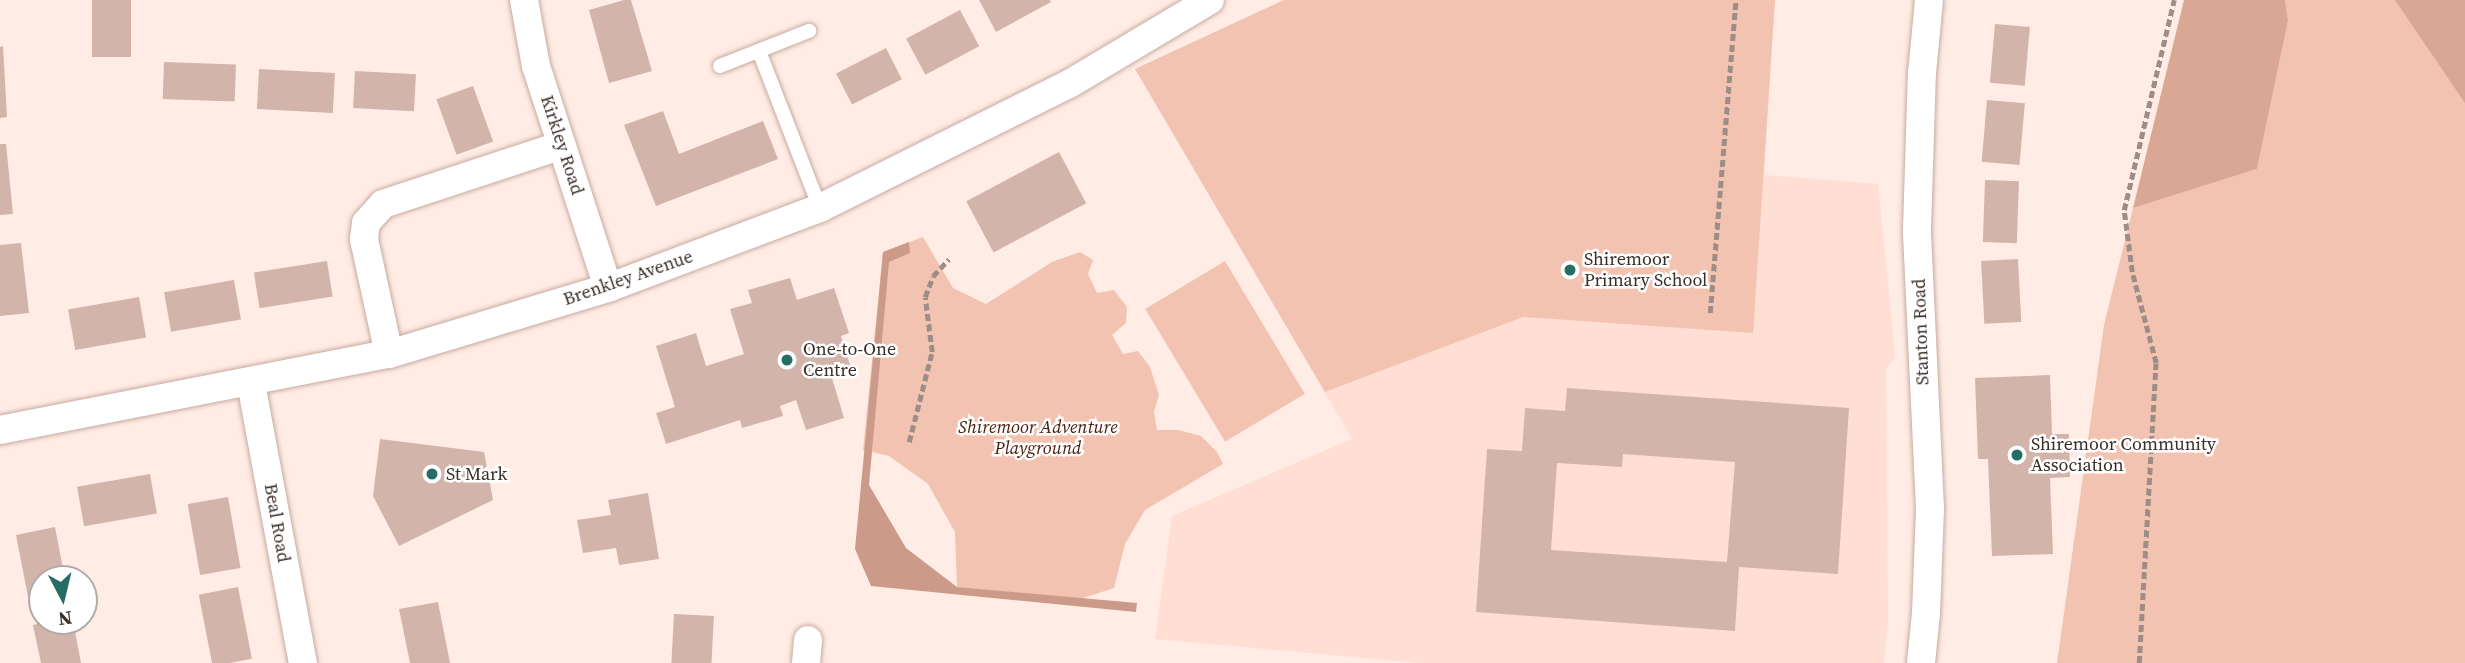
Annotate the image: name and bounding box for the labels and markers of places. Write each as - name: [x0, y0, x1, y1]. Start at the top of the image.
- place label: Shiremoor Primary School: [1584, 249, 1707, 292]
- marker: Shiremoor Primary School: [1562, 262, 1578, 278]
- place label: One-to-One Centre: [803, 339, 896, 382]
- marker: One-to-One Centre: [777, 350, 797, 370]
- place label: Shiremoor Community Association: [2031, 434, 2216, 476]
- marker: Shiremoor Community Association: [2009, 447, 2025, 463]
- place label: St Mark: [446, 463, 507, 485]
- marker: St Mark: [424, 466, 440, 482]

